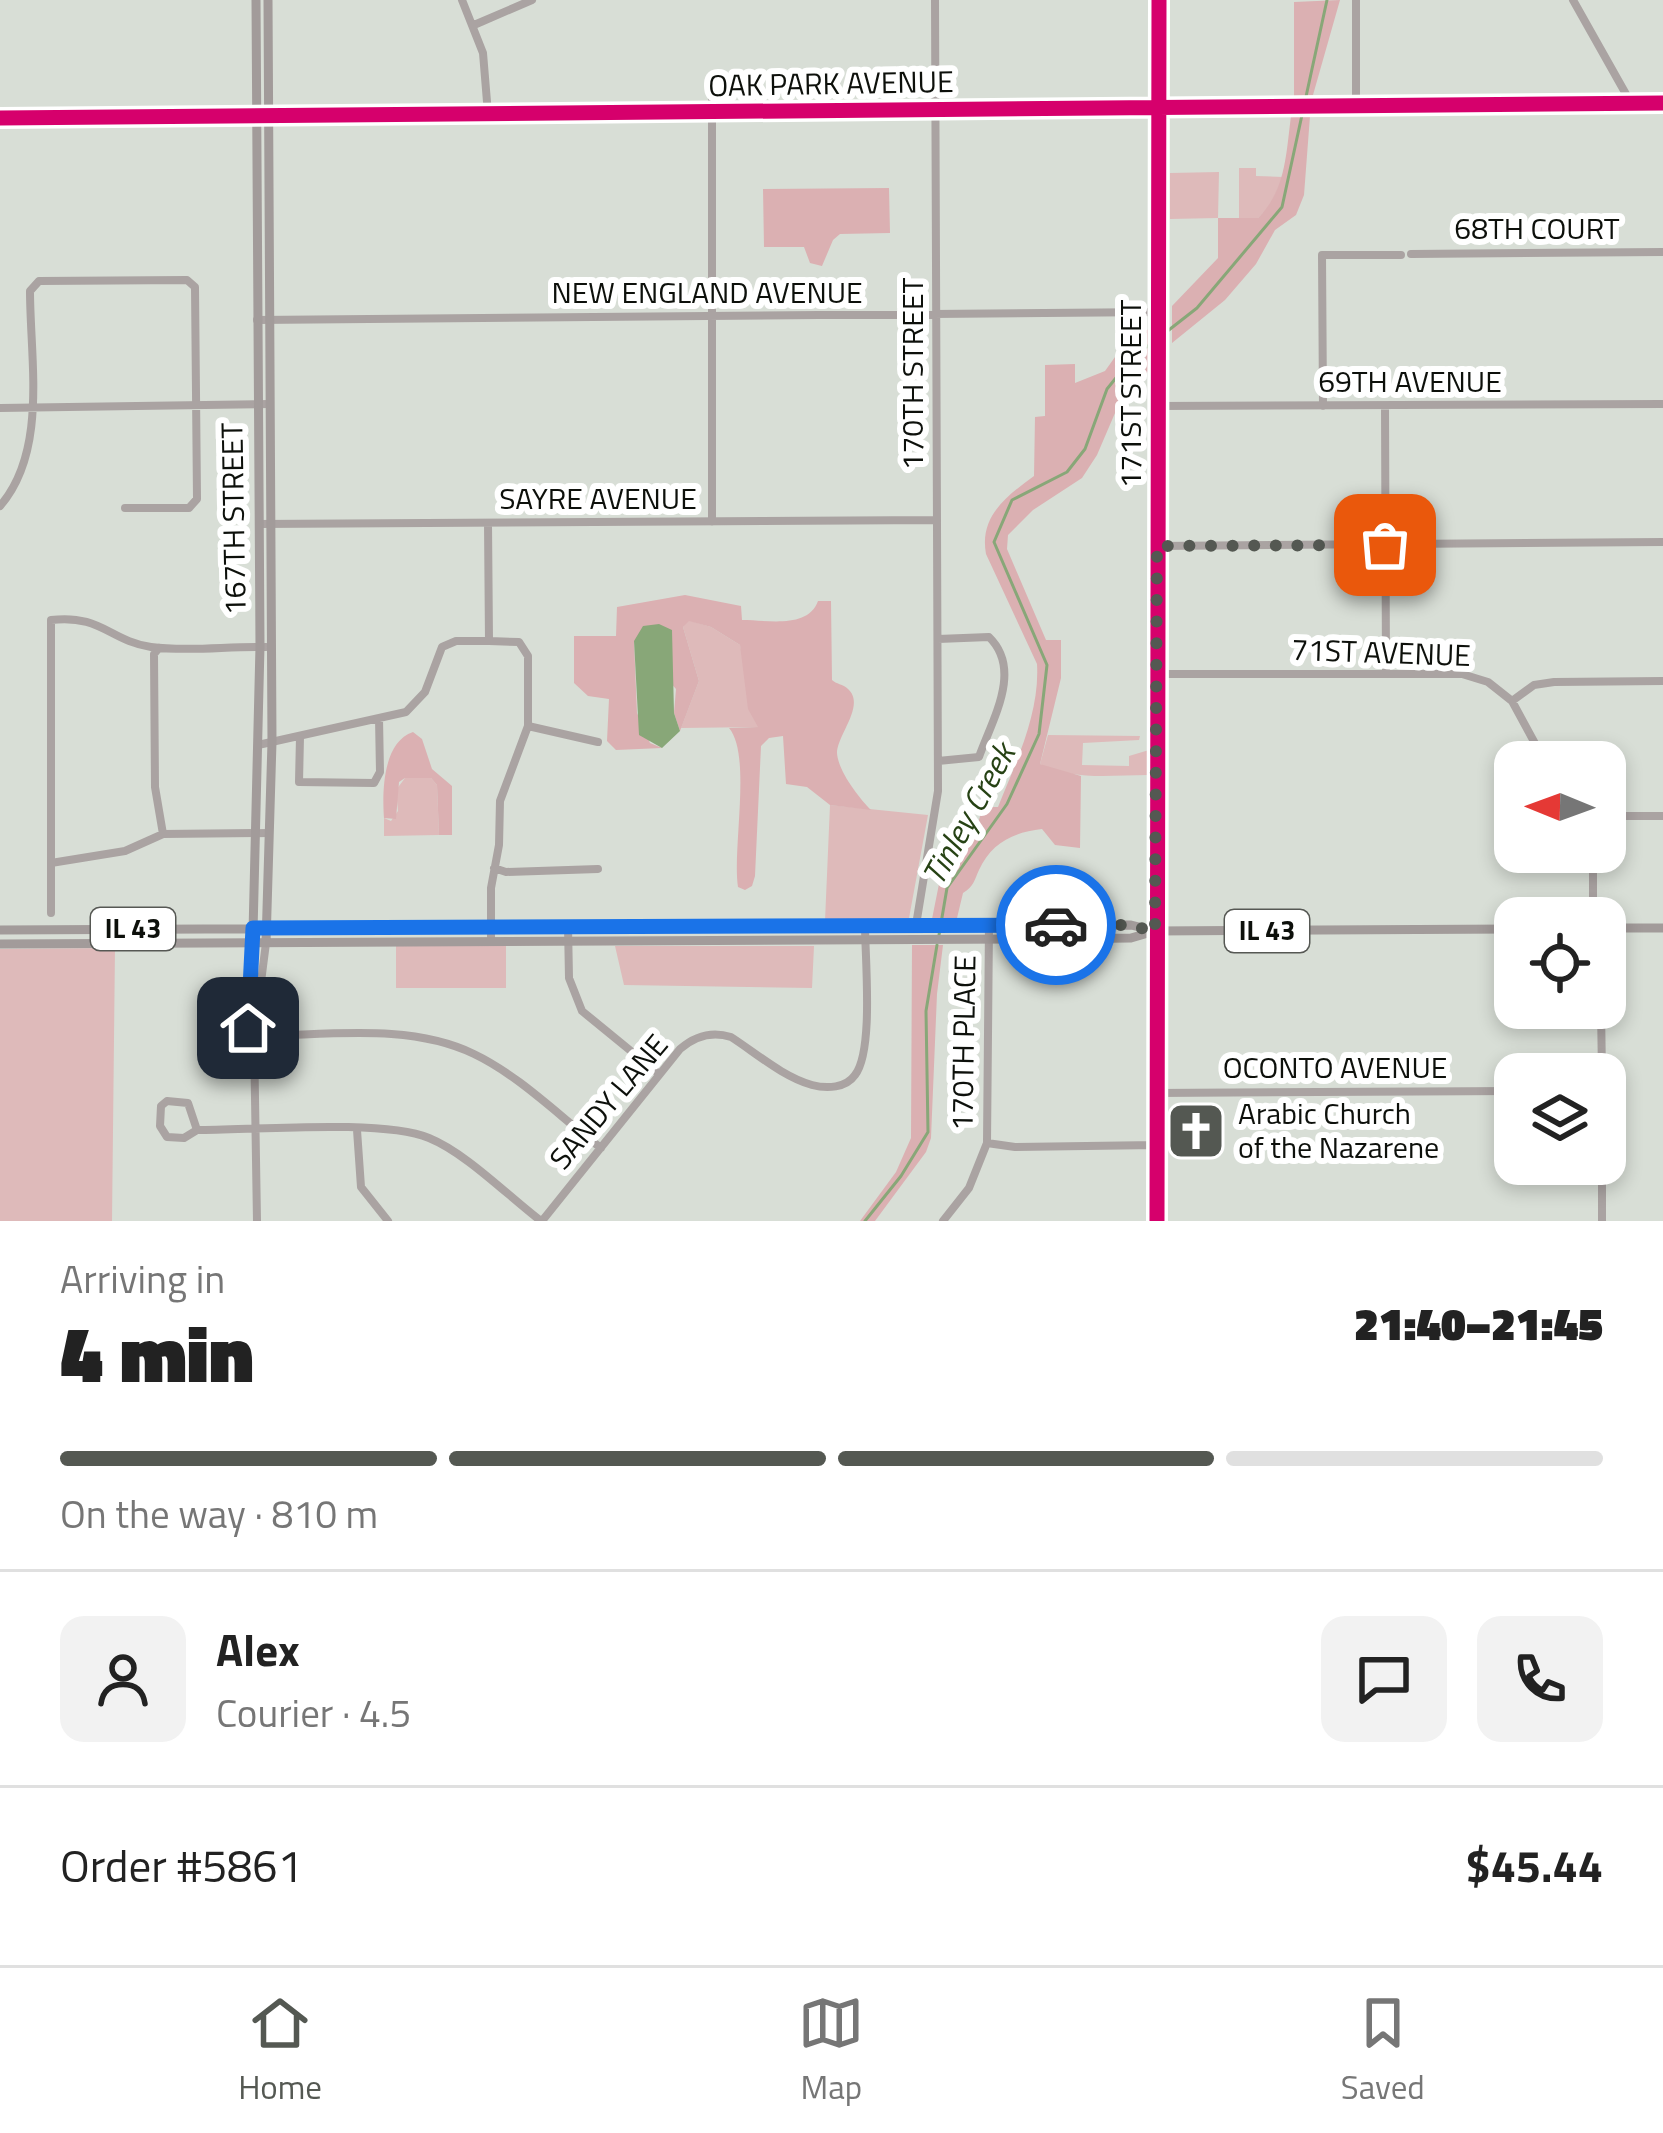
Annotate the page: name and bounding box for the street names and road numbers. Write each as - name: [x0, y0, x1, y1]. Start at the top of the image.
- street label: OAK PARK AVENUE: [708, 58, 954, 108]
- street label: 68TH COURT: [1454, 205, 1620, 251]
- street label: NEW ENGLAND AVENUE: [551, 269, 863, 315]
- street label: 170TH STREET: [889, 278, 935, 470]
- street label: 171ST STREET: [1107, 300, 1153, 488]
- street label: 69TH AVENUE: [1318, 358, 1502, 404]
- street label: 167TH STREET: [208, 422, 258, 616]
- street label: SAYRE AVENUE: [499, 475, 697, 521]
- street label: 71ST AVENUE: [1291, 626, 1472, 678]
- road number: IL 43: [91, 908, 175, 950]
- road number: IL 43: [1225, 910, 1309, 952]
- street label: 170TH PLACE: [938, 955, 988, 1131]
- street label: SANDY LANE: [538, 1024, 679, 1179]
- street label: OCONTO AVENUE: [1223, 1044, 1447, 1090]

